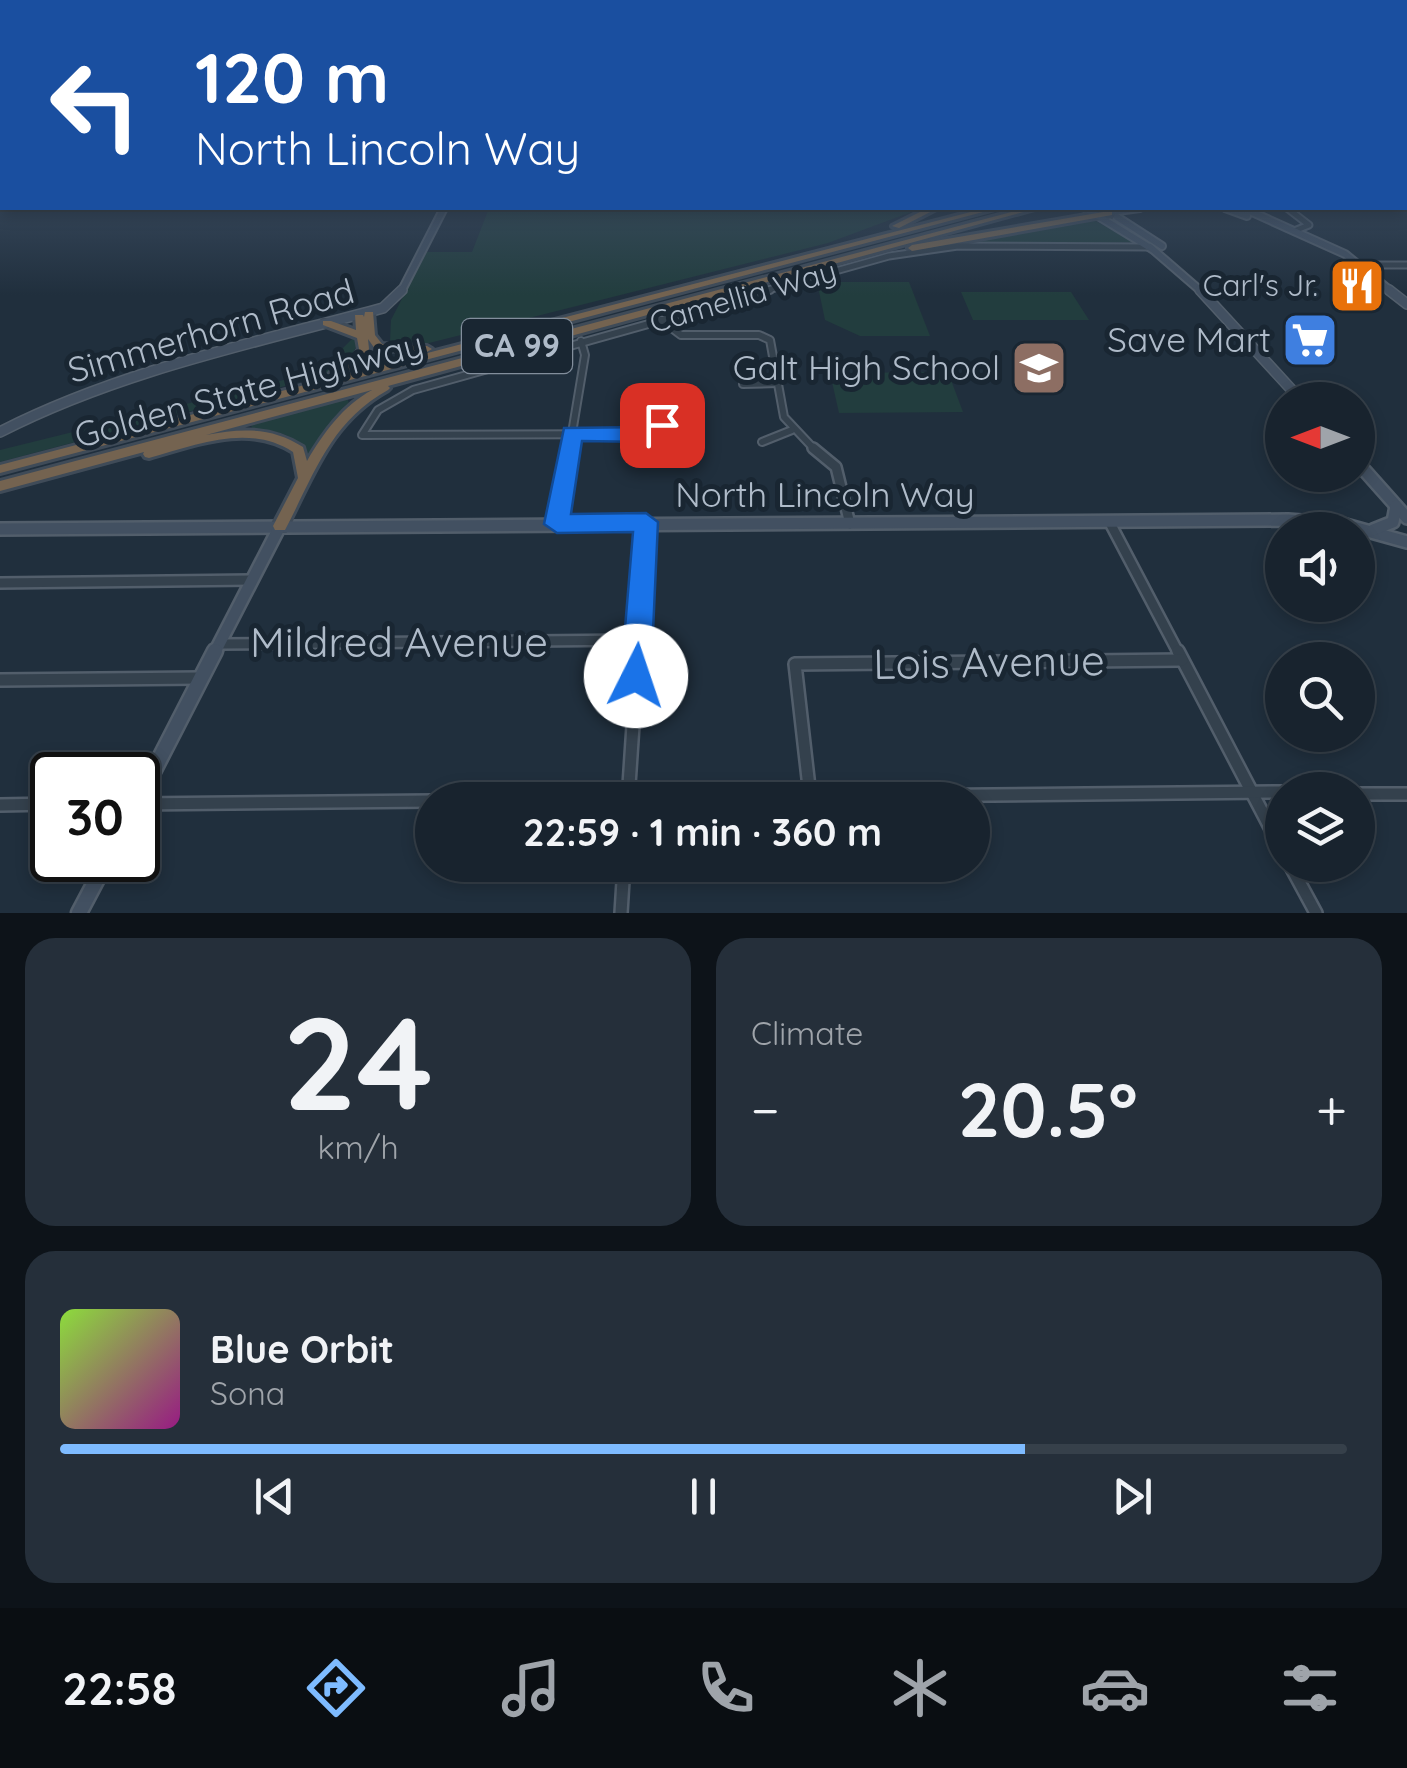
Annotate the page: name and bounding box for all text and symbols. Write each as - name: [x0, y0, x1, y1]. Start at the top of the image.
- text: 120 m: [195, 33, 389, 121]
- icon: left: [30, 40, 160, 170]
- text: North Lincoln Way: [195, 120, 580, 176]
- street label: Camellia Way: [645, 251, 841, 341]
- restaurant icon: Carl's Jr.: [1327, 256, 1387, 316]
- place label: Carl's Jr.: [1203, 266, 1318, 304]
- street label: Simmerhorn Road: [63, 268, 359, 392]
- supermarket icon: Save Mart: [1280, 310, 1340, 370]
- place label: Save Mart: [1107, 317, 1271, 361]
- road number: CA 99: [462, 319, 572, 373]
- street label: Golden State Highway: [69, 321, 428, 457]
- school or university icon: Galt High School: [1009, 338, 1069, 398]
- place label: Galt High School: [733, 345, 1000, 389]
- north arrow: [1265, 382, 1375, 492]
- map controls: [1265, 382, 1375, 882]
- pin: [620, 383, 705, 468]
- icon: arrive: [635, 398, 690, 453]
- street label: North Lincoln Way: [675, 472, 975, 516]
- button: sound: [1265, 512, 1375, 622]
- street label: Mildred Avenue: [250, 615, 548, 668]
- position arrow: [584, 624, 688, 728]
- street label: Lois Avenue: [873, 633, 1105, 690]
- button: search: [1265, 642, 1375, 752]
- speed limit sign: 30: [30, 752, 160, 882]
- button: layers: [1265, 772, 1375, 882]
- text: 22:59 · 1 min · 360 m: [523, 808, 882, 856]
- text: 24: [283, 980, 433, 1143]
- text: Climate: [751, 1013, 863, 1053]
- text: 20.5°: [958, 1062, 1138, 1156]
- text: −: [751, 1075, 780, 1144]
- text: +: [1316, 1075, 1347, 1144]
- text: km/h: [317, 1127, 399, 1167]
- text: Blue Orbit: [210, 1325, 394, 1373]
- text: Sona: [210, 1373, 285, 1413]
- icon: previous: [247, 1469, 302, 1524]
- icon: pause: [676, 1469, 731, 1524]
- icon: next: [1105, 1469, 1160, 1524]
- icon: directions: [301, 1653, 371, 1723]
- icon: music: [496, 1653, 566, 1723]
- icon: phone: [691, 1653, 761, 1723]
- icon: climate: [885, 1653, 955, 1723]
- icon: car: [1080, 1653, 1150, 1723]
- icon: filters: [1275, 1653, 1345, 1723]
- text: 22:58: [62, 1660, 176, 1716]

